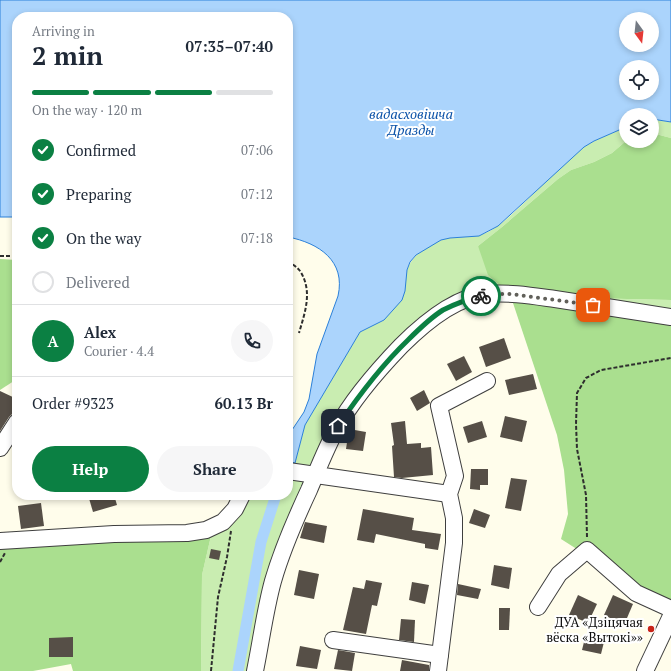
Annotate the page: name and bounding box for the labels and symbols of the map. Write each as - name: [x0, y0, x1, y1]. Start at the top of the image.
- north arrow: [619, 12, 659, 52]
- water label: вадасховішча Дразды: [369, 104, 453, 139]
- courier: [461, 276, 501, 316]
- pin: [576, 288, 610, 322]
- pin: [321, 409, 355, 443]
- place label: ДУА «Дзіцячая вёска «Вытокі»»: [546, 613, 643, 646]
- marker: ДУА «Дзіцячая вёска «Вытокі»»: [646, 624, 656, 634]

